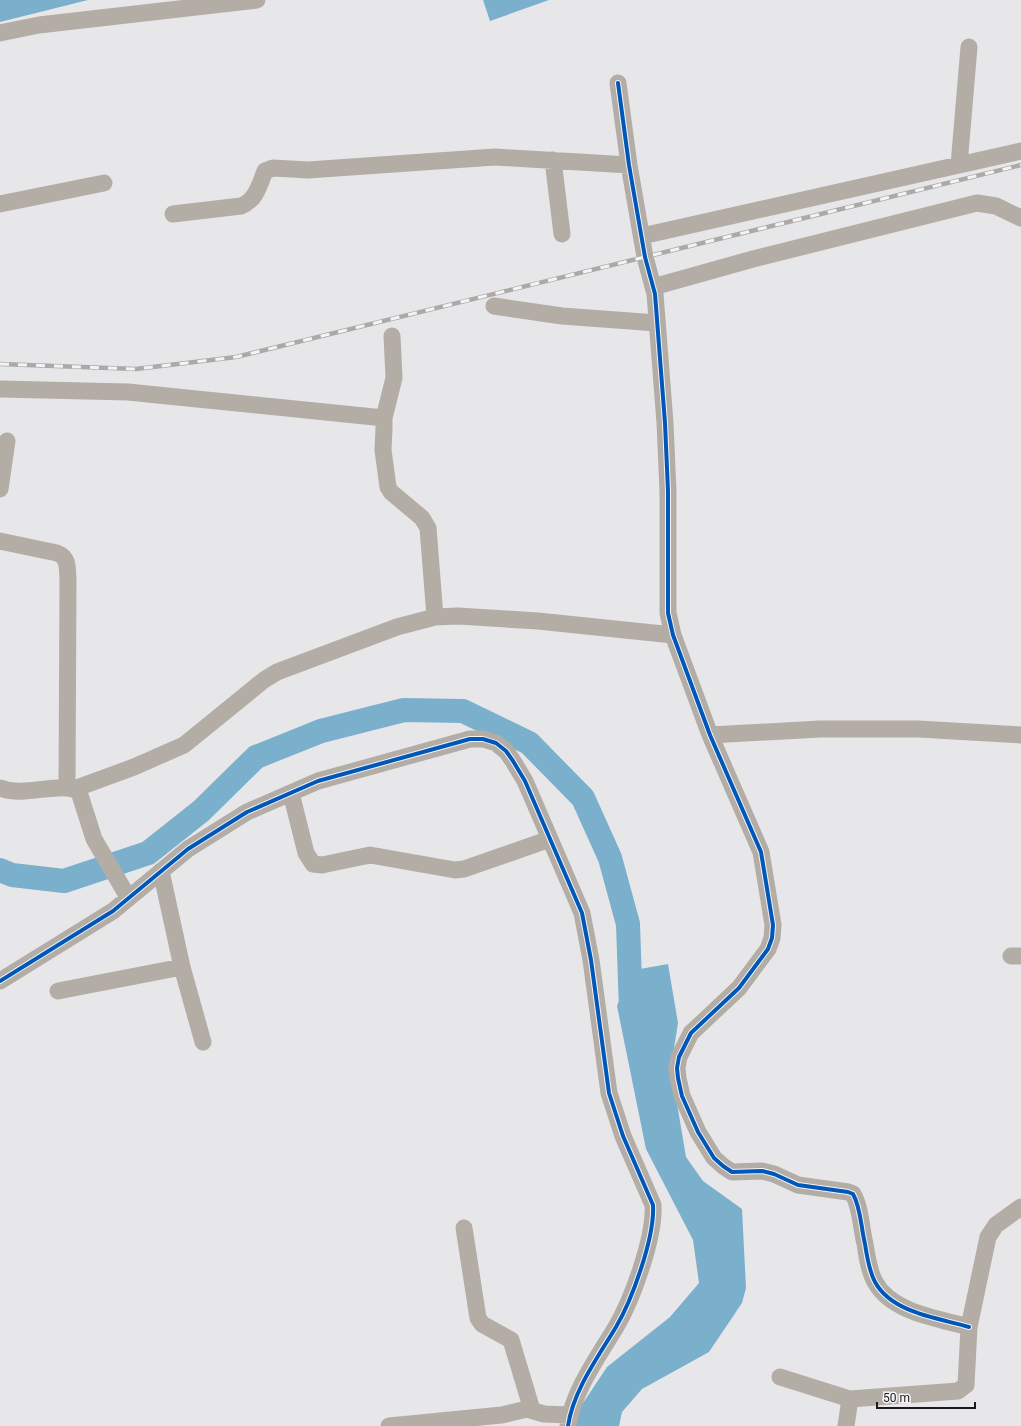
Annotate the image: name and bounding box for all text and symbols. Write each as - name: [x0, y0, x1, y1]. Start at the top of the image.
- scale bar: [877, 1384, 975, 1410]
- text: 50 m: [883, 1391, 910, 1405]

